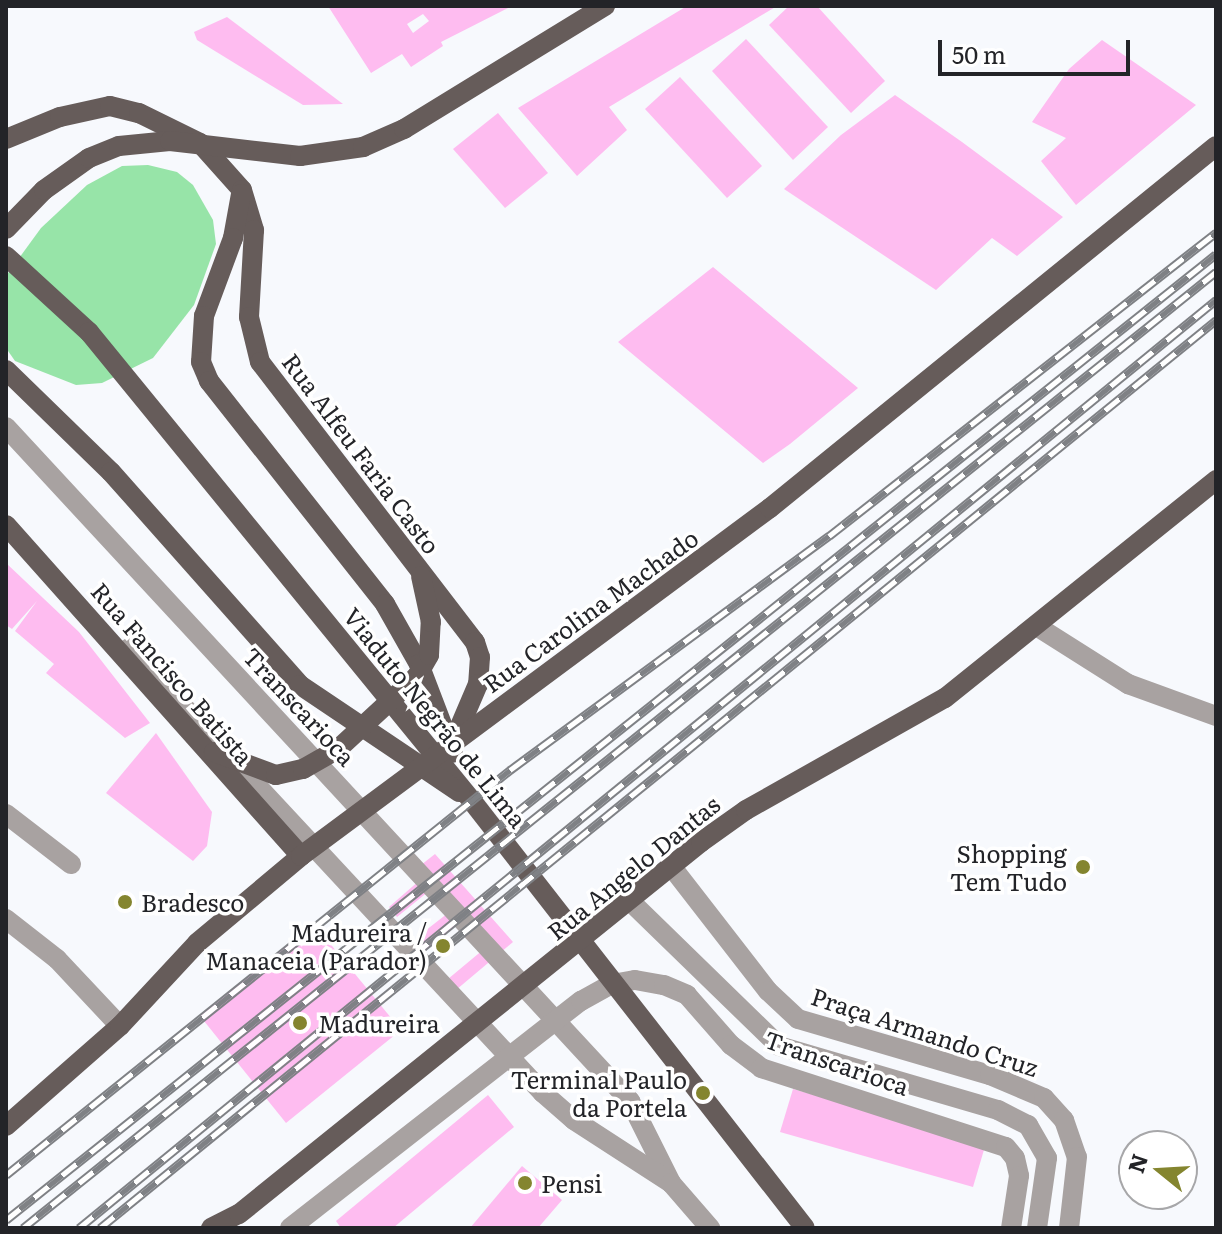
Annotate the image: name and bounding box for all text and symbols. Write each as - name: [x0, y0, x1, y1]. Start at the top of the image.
- scale bar: [942, 24, 1134, 74]
- text: 50 m: [952, 36, 1006, 71]
- street label: Rua Alfeu Faria Casto: [277, 347, 447, 559]
- street label: Rua Carolina Machado: [477, 522, 703, 698]
- street label: Rua Fancisco Batista: [86, 576, 260, 770]
- street label: Viaduto Negrão de Lima: [338, 601, 534, 833]
- street label: Transcarioca: [238, 641, 362, 771]
- street label: Rua Angelo Dantas: [541, 789, 725, 945]
- place label: Shopping Tem Tudo: [950, 839, 1067, 895]
- marker: Shopping Tem Tudo: [1074, 858, 1092, 876]
- place label: Bradesco: [141, 888, 244, 916]
- marker: Bradesco: [116, 893, 134, 911]
- place label: Madureira / Manaceia (Parador): [205, 918, 427, 974]
- marker: Madureira / Manaceia (Parador): [434, 937, 452, 955]
- street label: Praça Armando Cruz: [808, 981, 1042, 1081]
- place label: Madureira: [318, 1009, 440, 1037]
- marker: Madureira: [289, 1012, 311, 1034]
- street label: Transcarioca: [761, 1024, 913, 1100]
- place label: Terminal Paulo da Portela: [511, 1065, 687, 1121]
- marker: Terminal Paulo da Portela: [694, 1084, 712, 1102]
- north arrow: [1118, 1130, 1198, 1210]
- text: N: [1118, 1149, 1155, 1177]
- place label: Pensi: [541, 1169, 602, 1197]
- marker: Pensi: [516, 1174, 534, 1192]

